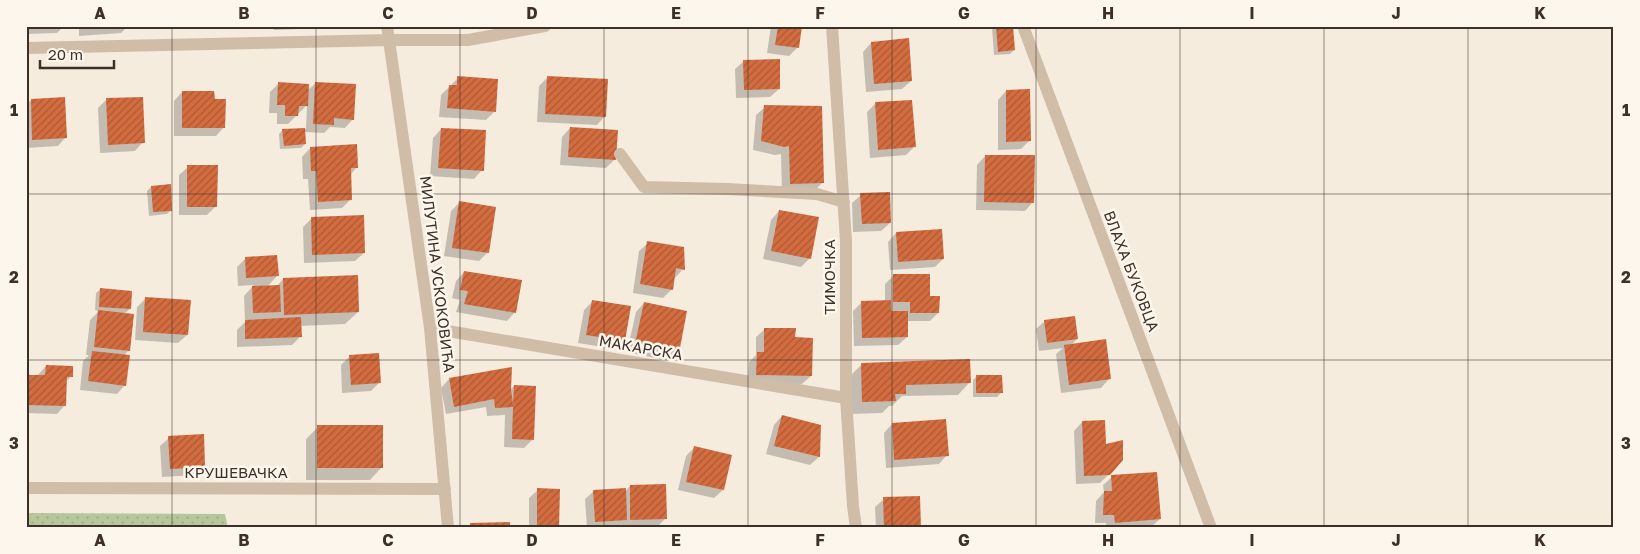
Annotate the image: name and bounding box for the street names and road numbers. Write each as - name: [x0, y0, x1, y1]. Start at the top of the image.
- street label: МИЛУТИНА УСКОКОВИЋА: [417, 175, 459, 373]
- street label: ВЛАХА БУКОВЦА: [1101, 208, 1163, 334]
- street label: ТИМОЧКА: [820, 239, 838, 315]
- street label: МАКАРСКА: [598, 331, 684, 363]
- street label: КРУШЕВАЧКА: [184, 463, 288, 481]

